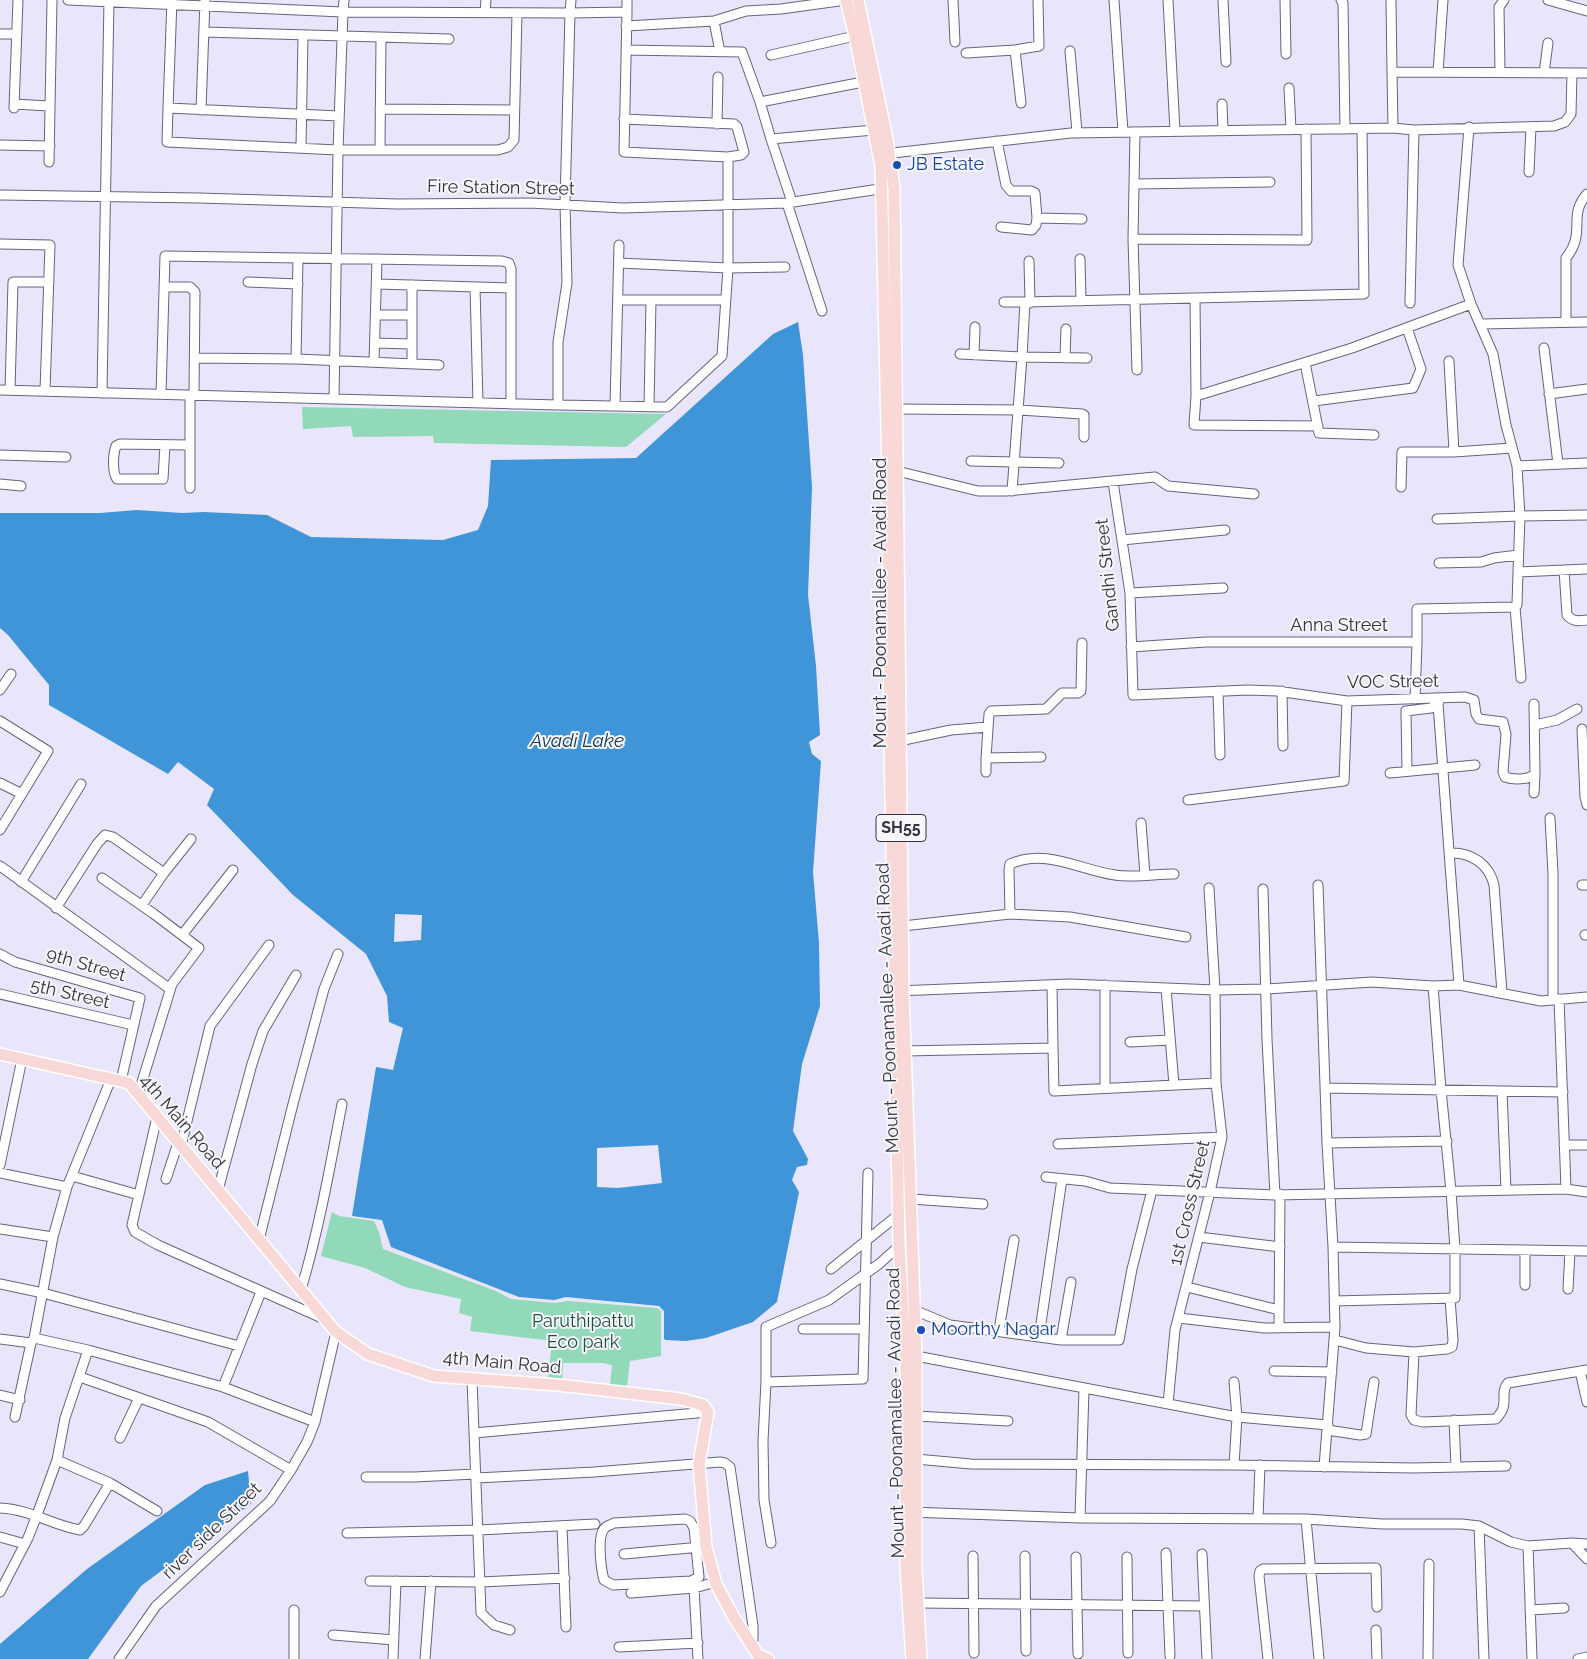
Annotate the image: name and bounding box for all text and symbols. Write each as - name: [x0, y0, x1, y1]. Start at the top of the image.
- place label: JB Estate: [907, 154, 984, 176]
- marker: JB Estate: [891, 159, 903, 171]
- street label: Fire Station Street: [427, 176, 575, 200]
- street label: Mount - Poonamallee - Avadi Road: [870, 458, 892, 748]
- street label: Gandhi Street: [1091, 518, 1125, 632]
- street label: Anna Street: [1290, 615, 1388, 637]
- street label: VOC Street: [1347, 670, 1439, 694]
- water label: Avadi Lake: [530, 730, 624, 752]
- road number: SH55: [876, 814, 926, 841]
- street label: Mount - Poonamallee - Avadi Road: [872, 862, 904, 1154]
- street label: 9th Street: [44, 943, 128, 987]
- street label: 5th Street: [28, 974, 112, 1014]
- street label: 4th Main Road: [135, 1070, 229, 1174]
- street label: 1st Cross Street: [1165, 1138, 1215, 1268]
- street label: Mount - Poonamallee - Avadi Road: [883, 1267, 909, 1559]
- park label: Paruthipattu Eco park: [532, 1311, 634, 1354]
- place label: Moorthy Nagar: [931, 1319, 1056, 1341]
- marker: Moorthy Nagar: [915, 1324, 927, 1336]
- street label: 4th Main Road: [442, 1347, 562, 1379]
- street label: river side Street: [158, 1478, 266, 1584]

